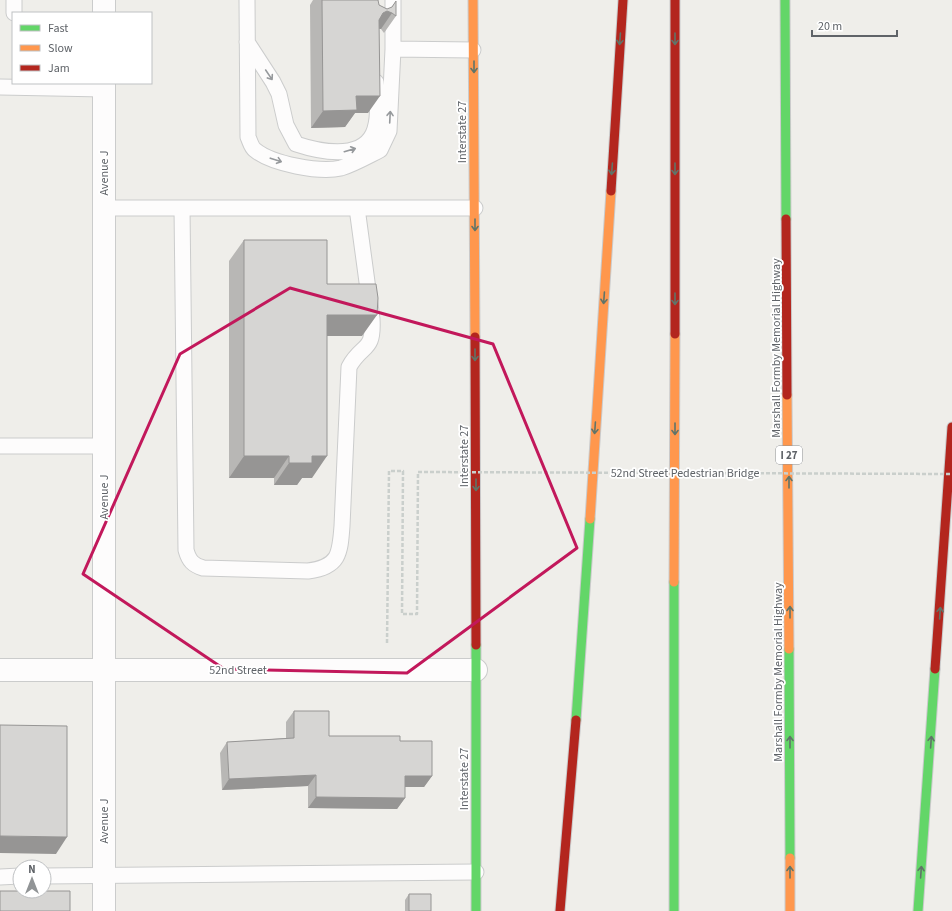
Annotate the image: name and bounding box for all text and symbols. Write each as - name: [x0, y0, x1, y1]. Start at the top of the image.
- legend: [12, 12, 152, 84]
- scale bar: [812, 12, 897, 38]
- text: 20 m: [818, 18, 842, 35]
- text: Fast: [48, 20, 68, 37]
- one-way arrow: [617, 32, 624, 45]
- one-way arrow: [671, 32, 679, 45]
- text: Slow: [48, 40, 73, 57]
- text: Jam: [48, 60, 70, 77]
- one-way arrow: [470, 60, 478, 73]
- one-way arrow: [265, 69, 273, 81]
- street label: Interstate 27: [454, 101, 471, 163]
- one-way arrow: [386, 111, 393, 124]
- one-way arrow: [343, 146, 356, 153]
- street label: Avenue J: [96, 150, 113, 196]
- one-way arrow: [270, 156, 282, 164]
- one-way arrow: [608, 162, 616, 175]
- one-way arrow: [671, 162, 679, 175]
- one-way arrow: [471, 218, 479, 231]
- street label: Marshall Formby Memorial Highway: [768, 258, 785, 438]
- one-way arrow: [600, 291, 607, 304]
- one-way arrow: [671, 292, 679, 305]
- one-way arrow: [471, 348, 479, 361]
- one-way arrow: [591, 421, 598, 434]
- one-way arrow: [671, 422, 678, 435]
- street label: Interstate 27: [456, 425, 473, 487]
- road number: I 27: [776, 446, 802, 464]
- street label: 52nd Street Pedestrian Bridge: [611, 465, 759, 482]
- street label: Avenue J: [96, 474, 113, 520]
- one-way arrow: [785, 476, 793, 489]
- one-way arrow: [472, 478, 480, 491]
- street label: Marshall Formby Memorial Highway: [770, 582, 787, 762]
- one-way arrow: [786, 606, 794, 619]
- one-way arrow: [936, 607, 943, 620]
- street label: 52nd Street: [209, 662, 267, 679]
- one-way arrow: [786, 736, 794, 749]
- one-way arrow: [927, 736, 934, 749]
- street label: Interstate 27: [456, 748, 473, 810]
- street label: Avenue J: [96, 798, 113, 844]
- north arrow: [12, 859, 52, 899]
- text: N: [28, 862, 36, 877]
- one-way arrow: [786, 866, 794, 879]
- one-way arrow: [917, 866, 924, 879]

